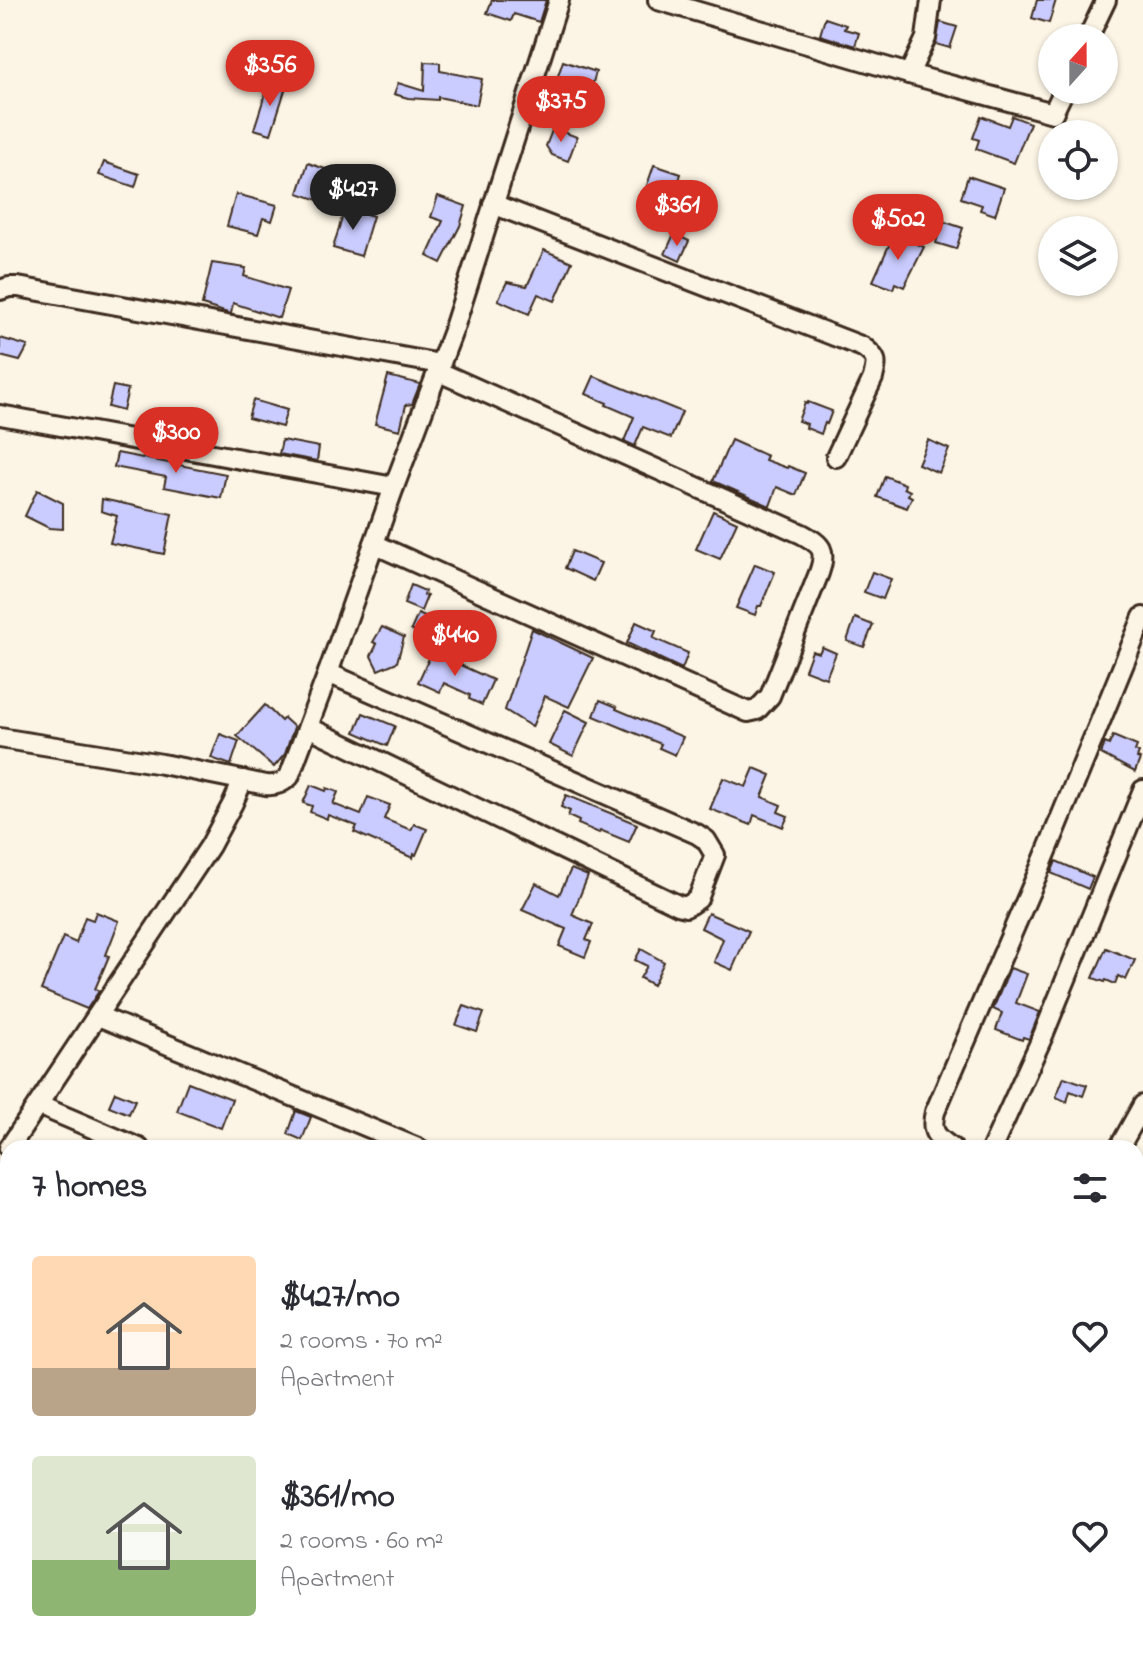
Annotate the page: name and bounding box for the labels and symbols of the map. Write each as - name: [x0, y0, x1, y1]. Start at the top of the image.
- north arrow: [1038, 24, 1118, 104]
- pin: $356: [223, 40, 317, 108]
- pin: $375: [514, 76, 608, 144]
- pin: $427: [306, 164, 400, 232]
- pin: $361: [630, 180, 724, 248]
- pin: $502: [851, 194, 945, 262]
- pin: $300: [129, 407, 223, 475]
- pin: $440: [408, 610, 502, 678]

